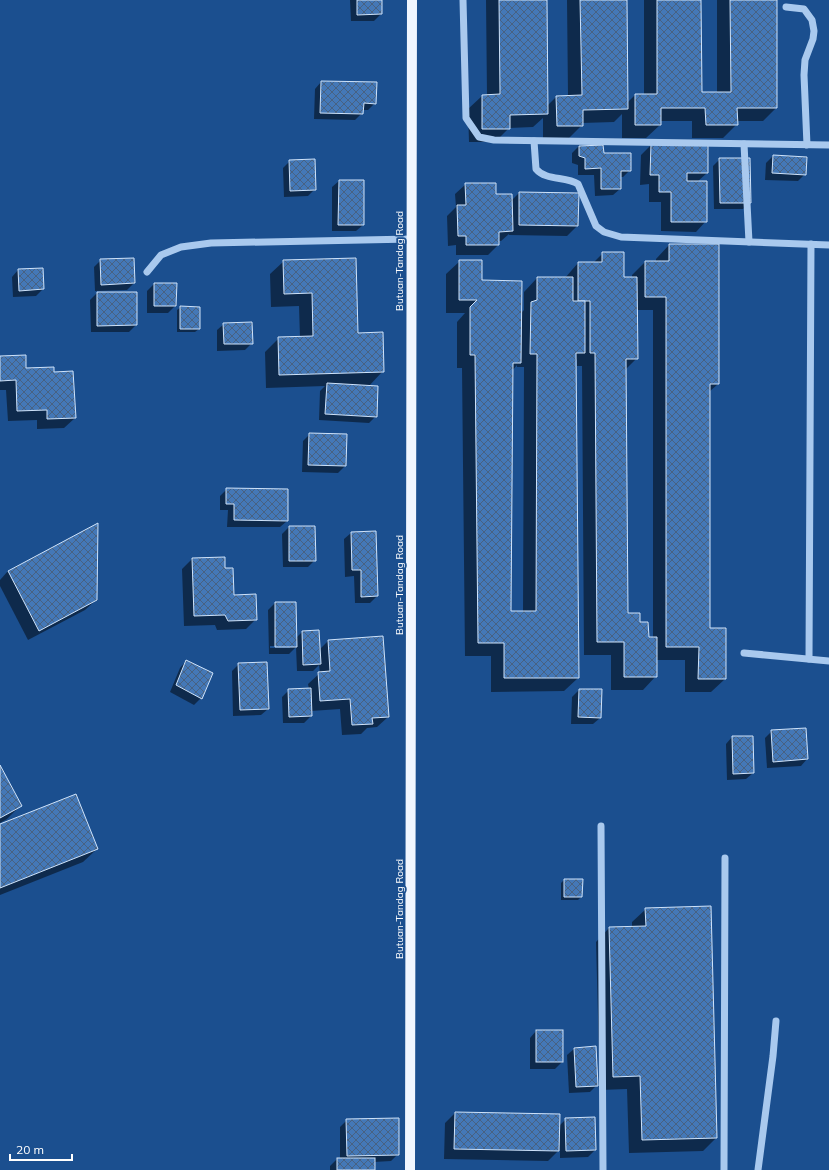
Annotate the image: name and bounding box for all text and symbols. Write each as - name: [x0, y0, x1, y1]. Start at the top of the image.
- street label: Butuan-Tandag Road: [393, 211, 406, 311]
- street label: Butuan-Tandag Road: [393, 535, 406, 635]
- street label: Butuan-Tandag Road: [393, 859, 406, 959]
- scale bar: [10, 1136, 72, 1162]
- text: 20 m: [16, 1142, 44, 1157]

